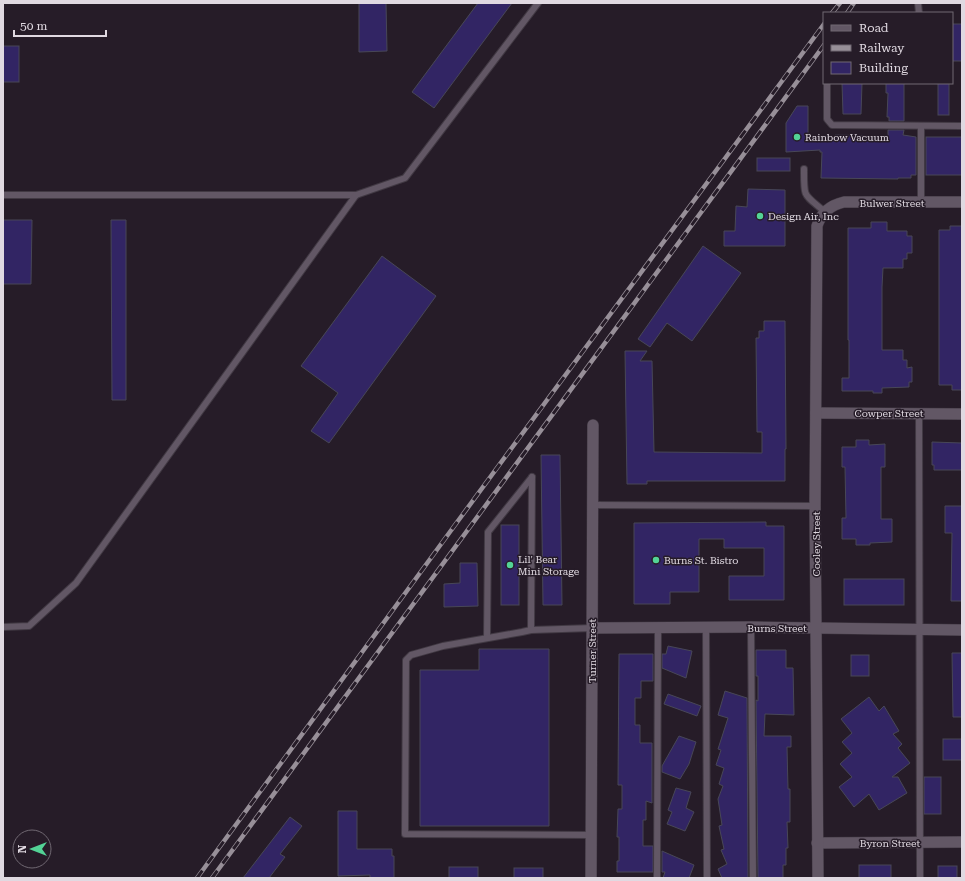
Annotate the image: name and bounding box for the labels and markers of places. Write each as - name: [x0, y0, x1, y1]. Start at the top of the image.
- marker: Rainbow Vacuum: [792, 132, 802, 142]
- place label: Rainbow Vacuum: [805, 132, 889, 143]
- marker: Design Air, Inc: [755, 211, 765, 221]
- place label: Design Air, Inc: [768, 211, 839, 222]
- place label: Lil' Bear Mini Storage: [518, 554, 580, 577]
- marker: Burns St. Bistro: [651, 555, 661, 565]
- place label: Burns St. Bistro: [664, 555, 738, 566]
- marker: Lil' Bear Mini Storage: [505, 560, 515, 570]

